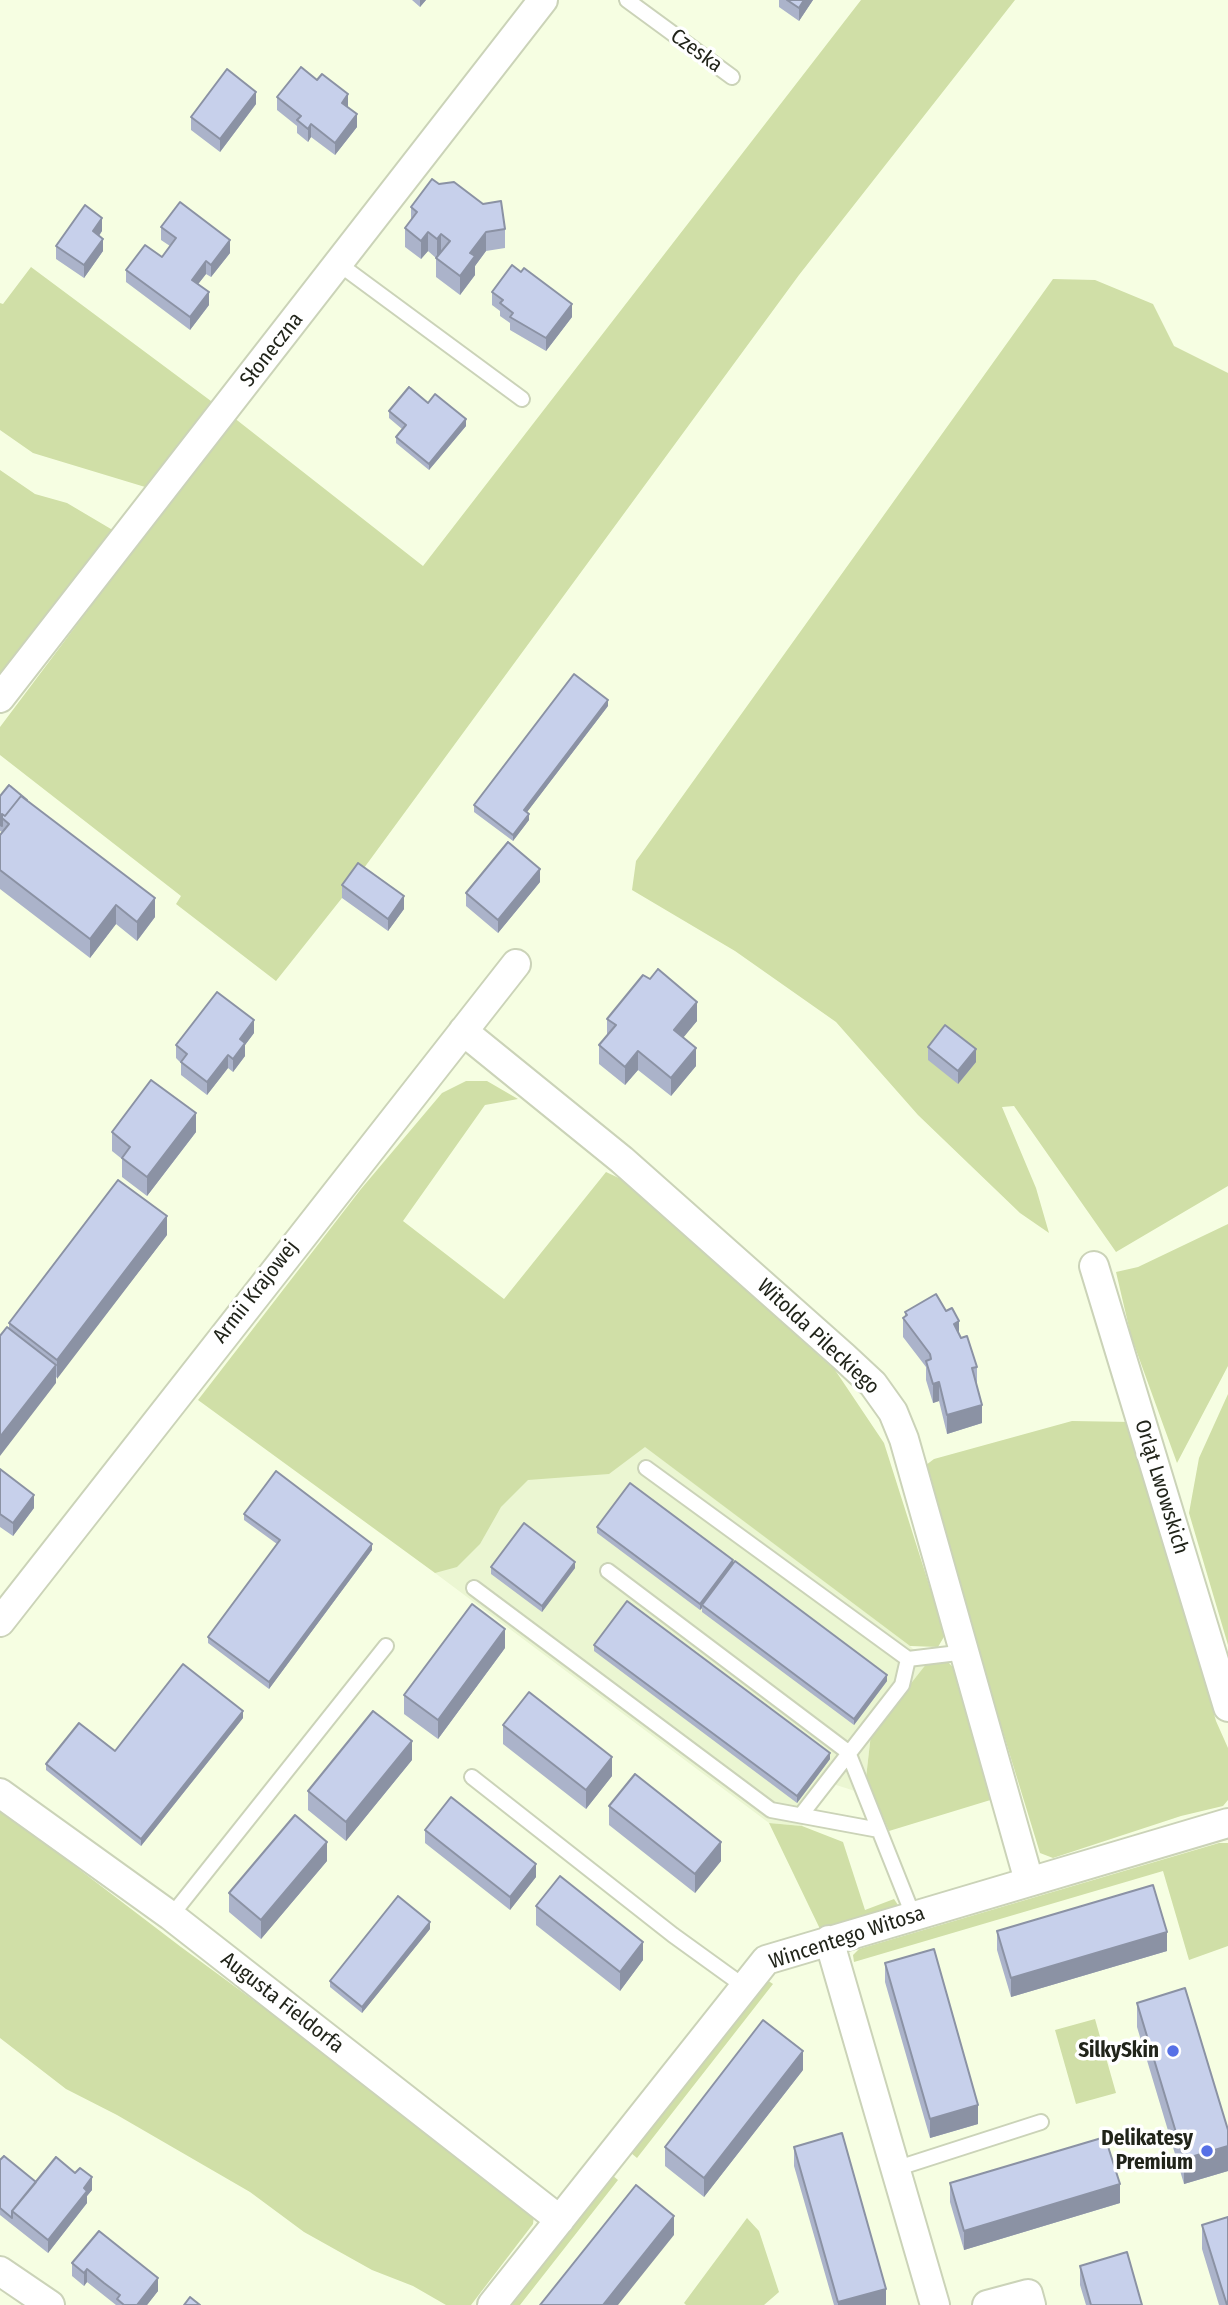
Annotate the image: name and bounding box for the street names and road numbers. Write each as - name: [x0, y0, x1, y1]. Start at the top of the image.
- street label: Czeska: [665, 24, 727, 78]
- street label: Słoneczna: [235, 308, 309, 392]
- street label: Armii Krajowej: [208, 1236, 304, 1348]
- street label: Witolda Pileckiego: [752, 1274, 884, 1400]
- street label: Orląt Lwowskich: [1129, 1417, 1193, 1557]
- street label: Wincentego Witosa: [766, 1901, 928, 1975]
- street label: Augusta Fieldorfa: [215, 1947, 349, 2059]

